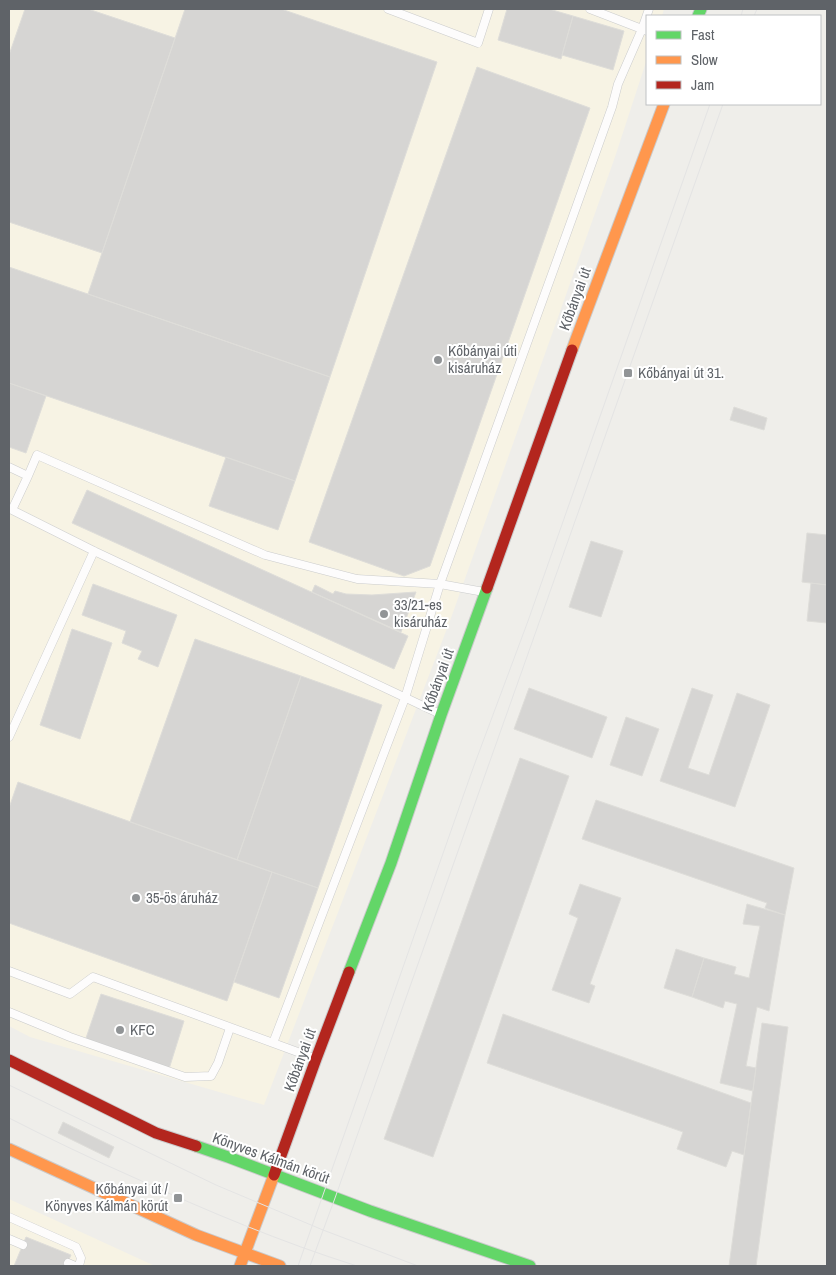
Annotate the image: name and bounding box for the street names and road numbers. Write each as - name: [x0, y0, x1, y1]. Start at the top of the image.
- street label: Kőbányai út: [553, 264, 596, 333]
- street label: Kőbányai út: [416, 645, 459, 714]
- street label: Kőbányai út: [278, 1025, 321, 1094]
- street label: Könyves Kálmán körút: [210, 1127, 333, 1189]

